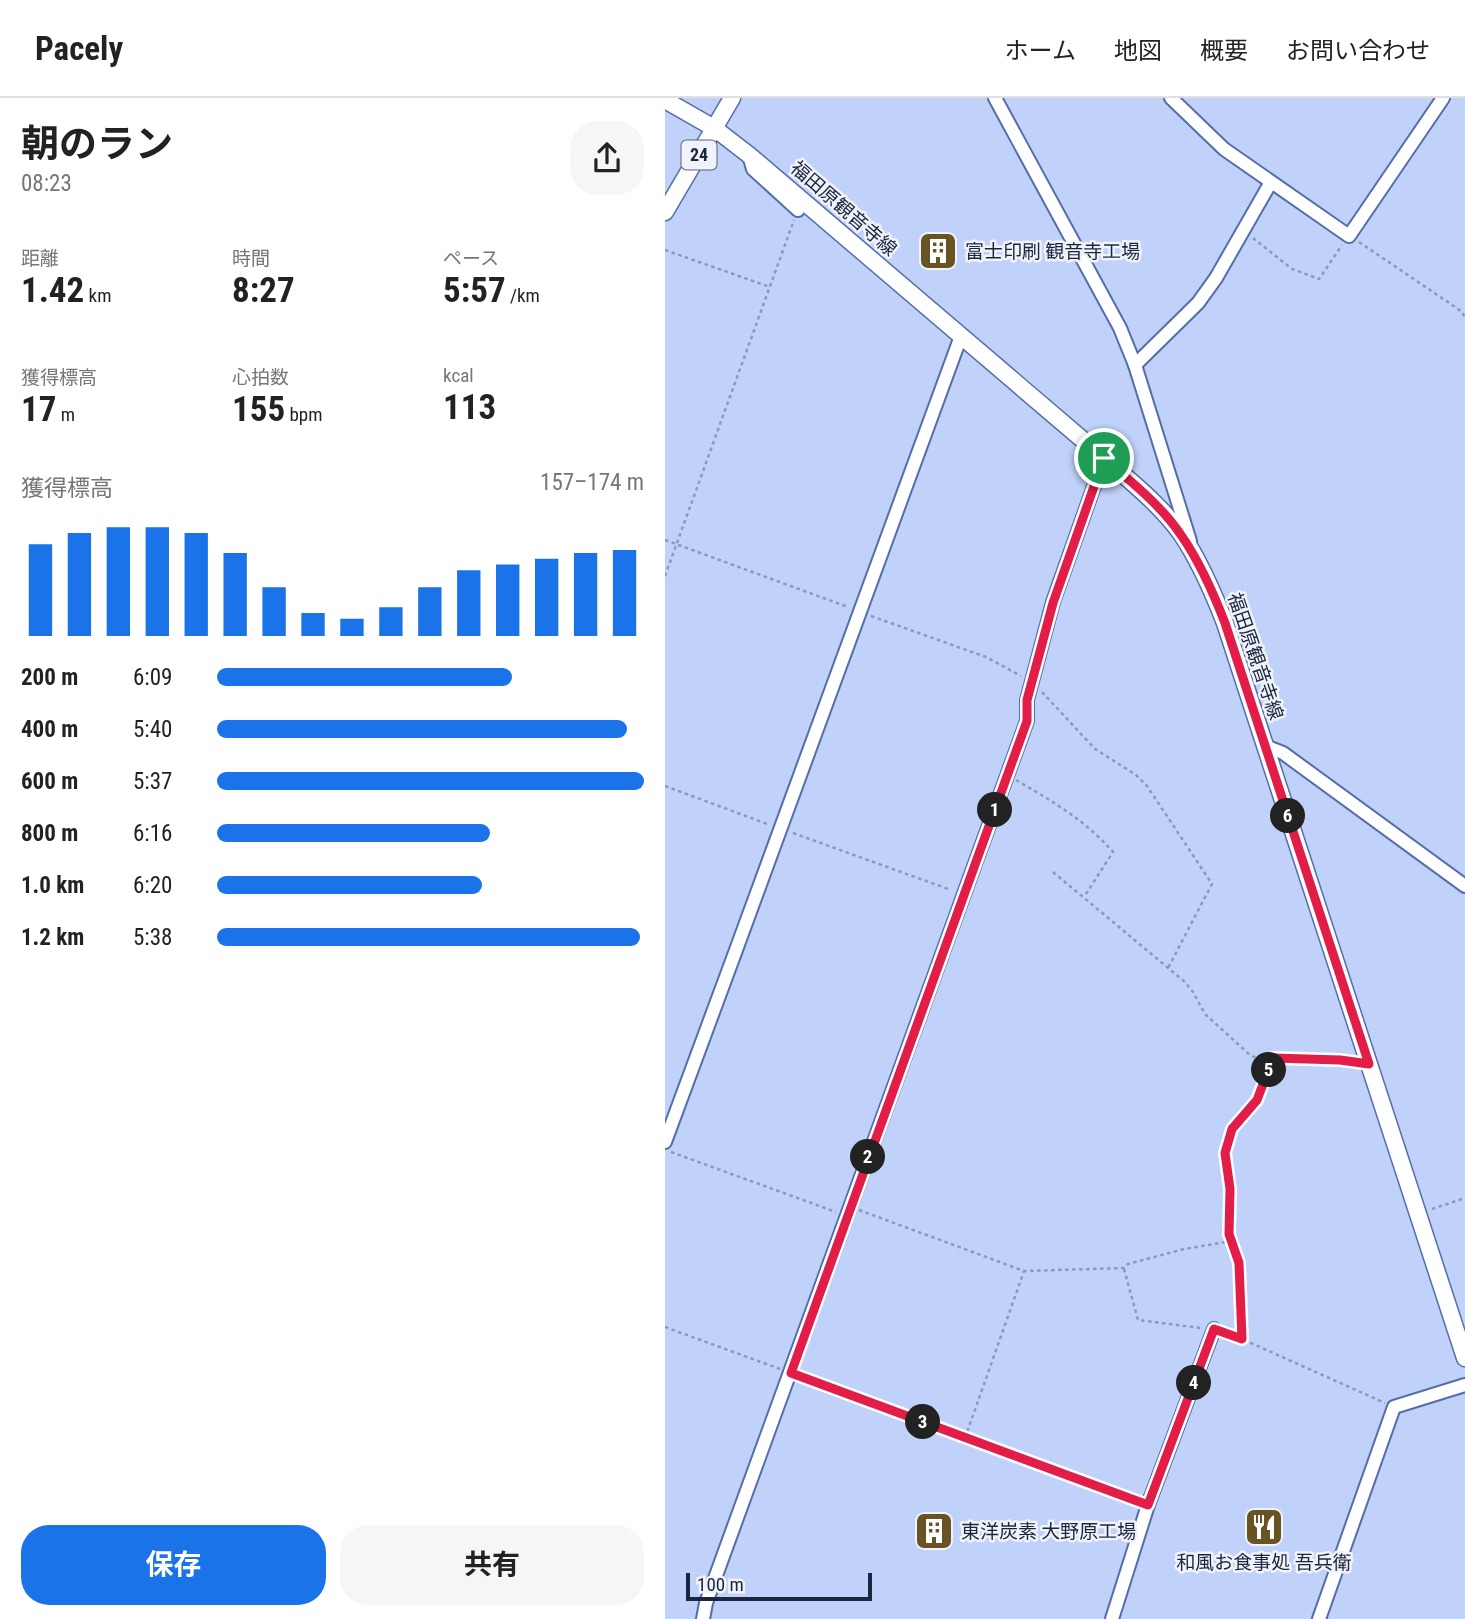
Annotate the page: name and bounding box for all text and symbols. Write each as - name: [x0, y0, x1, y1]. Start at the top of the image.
- text: Pacely: [35, 29, 123, 68]
- text: ホーム: [1005, 37, 1076, 65]
- text: 地図: [1114, 37, 1162, 65]
- text: 概要: [1200, 37, 1248, 65]
- text: お問い合わせ: [1286, 37, 1430, 65]
- button: share: [570, 121, 644, 195]
- text: 朝のラン: [21, 122, 173, 166]
- road number: 24: [681, 140, 717, 170]
- street label: 福田原観音寺線: [786, 156, 901, 261]
- text: 08:23: [21, 170, 72, 197]
- building icon: 富士印刷 観音寺工場: [917, 230, 959, 272]
- place label: 富士印刷 観音寺工場: [965, 240, 1140, 263]
- text: 距離: [21, 247, 59, 270]
- text: 時間: [232, 247, 270, 270]
- text: ペース: [443, 247, 499, 270]
- text: 1.42: [21, 270, 84, 311]
- text: 8:27: [232, 270, 295, 311]
- text: 5:57: [443, 270, 506, 311]
- text: km: [84, 284, 111, 307]
- text: /km: [506, 284, 540, 307]
- text: kcal: [443, 364, 474, 387]
- text: 獲得標高: [21, 366, 97, 389]
- text: 心拍数: [232, 366, 289, 389]
- text: 113: [443, 387, 496, 428]
- text: 17: [21, 389, 56, 430]
- text: 155: [232, 389, 285, 430]
- text: m: [56, 403, 75, 426]
- text: bpm: [285, 403, 322, 426]
- pin: [1074, 428, 1134, 488]
- icon: arrive: [1085, 439, 1123, 477]
- text: 157–174 m: [540, 469, 644, 496]
- text: 獲得標高: [21, 475, 113, 502]
- street label: 福田原観音寺線: [1223, 590, 1288, 723]
- text: 200 m: [21, 664, 78, 691]
- text: 6:09: [133, 664, 172, 691]
- text: 400 m: [21, 716, 78, 743]
- text: 5:40: [133, 716, 172, 743]
- text: 600 m: [21, 768, 78, 795]
- text: 5:37: [133, 768, 172, 795]
- pin: 1: [977, 792, 1013, 828]
- text: 1: [990, 798, 999, 821]
- pin: 6: [1271, 798, 1305, 834]
- text: 6: [1283, 804, 1292, 827]
- text: 800 m: [21, 820, 78, 847]
- text: 6:16: [133, 820, 172, 847]
- text: 1.0 km: [21, 872, 84, 899]
- text: 6:20: [133, 872, 172, 899]
- text: 1.2 km: [21, 924, 84, 951]
- text: 5:38: [133, 924, 172, 951]
- pin: 5: [1251, 1052, 1287, 1088]
- text: 5: [1264, 1058, 1273, 1081]
- pin: 2: [851, 1140, 885, 1174]
- text: 2: [863, 1145, 872, 1168]
- pin: 4: [1177, 1366, 1211, 1400]
- text: 4: [1189, 1371, 1198, 1394]
- pin: 3: [905, 1404, 941, 1440]
- text: 3: [918, 1410, 927, 1433]
- restaurant icon: 和風お食事処 吾兵衛: [1243, 1506, 1285, 1548]
- building icon: 東洋炭素 大野原工場: [913, 1510, 955, 1552]
- place label: 東洋炭素 大野原工場: [961, 1520, 1136, 1543]
- button: 保存: [21, 1525, 326, 1605]
- button: 共有: [340, 1525, 644, 1605]
- place label: 和風お食事処 吾兵衛: [1176, 1551, 1352, 1574]
- scale bar: [686, 1570, 871, 1602]
- text: 100 m: [697, 1573, 744, 1596]

